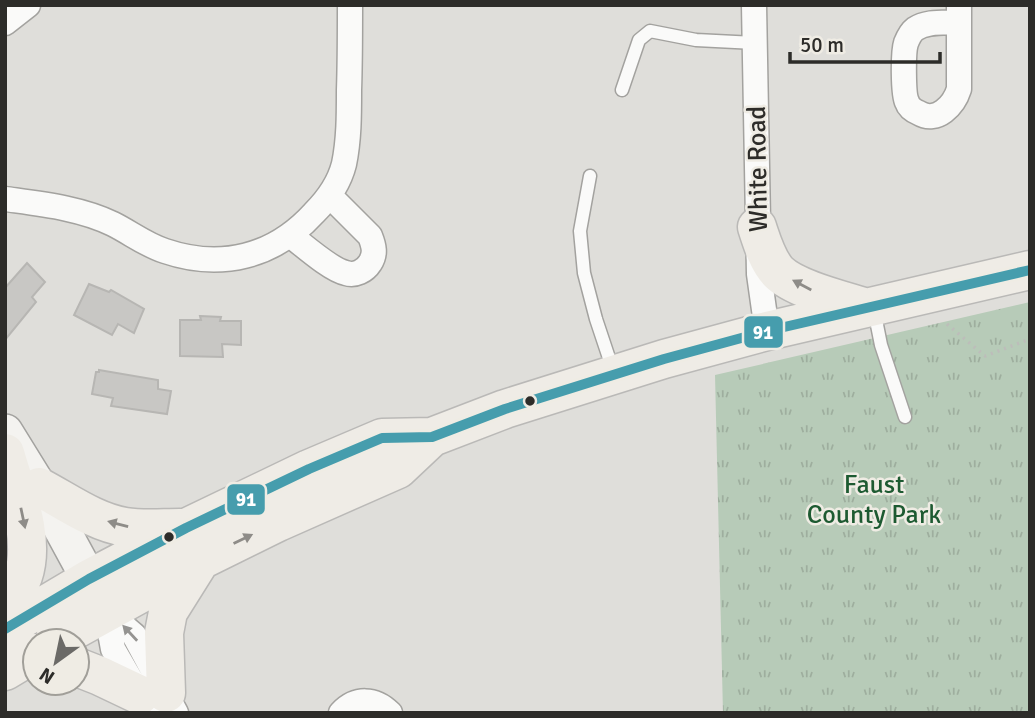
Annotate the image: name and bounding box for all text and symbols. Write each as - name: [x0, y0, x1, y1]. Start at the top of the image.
- scale bar: [790, 21, 940, 65]
- text: 50 m: [800, 32, 844, 58]
- street label: White Road: [741, 106, 775, 232]
- one-way arrow: [792, 280, 812, 291]
- line badge: 91: [743, 315, 784, 349]
- text: 91: [753, 321, 773, 345]
- unlabelled marker: [523, 394, 537, 408]
- park label: Faust County Park: [807, 469, 941, 531]
- line badge: 91: [226, 483, 266, 516]
- text: 91: [236, 488, 256, 512]
- one-way arrow: [17, 508, 28, 530]
- one-way arrow: [107, 518, 129, 529]
- unlabelled marker: [162, 530, 176, 544]
- one-way arrow: [233, 533, 253, 544]
- one-way arrow: [122, 624, 138, 642]
- north arrow: [21, 627, 91, 697]
- text: N: [35, 662, 59, 689]

